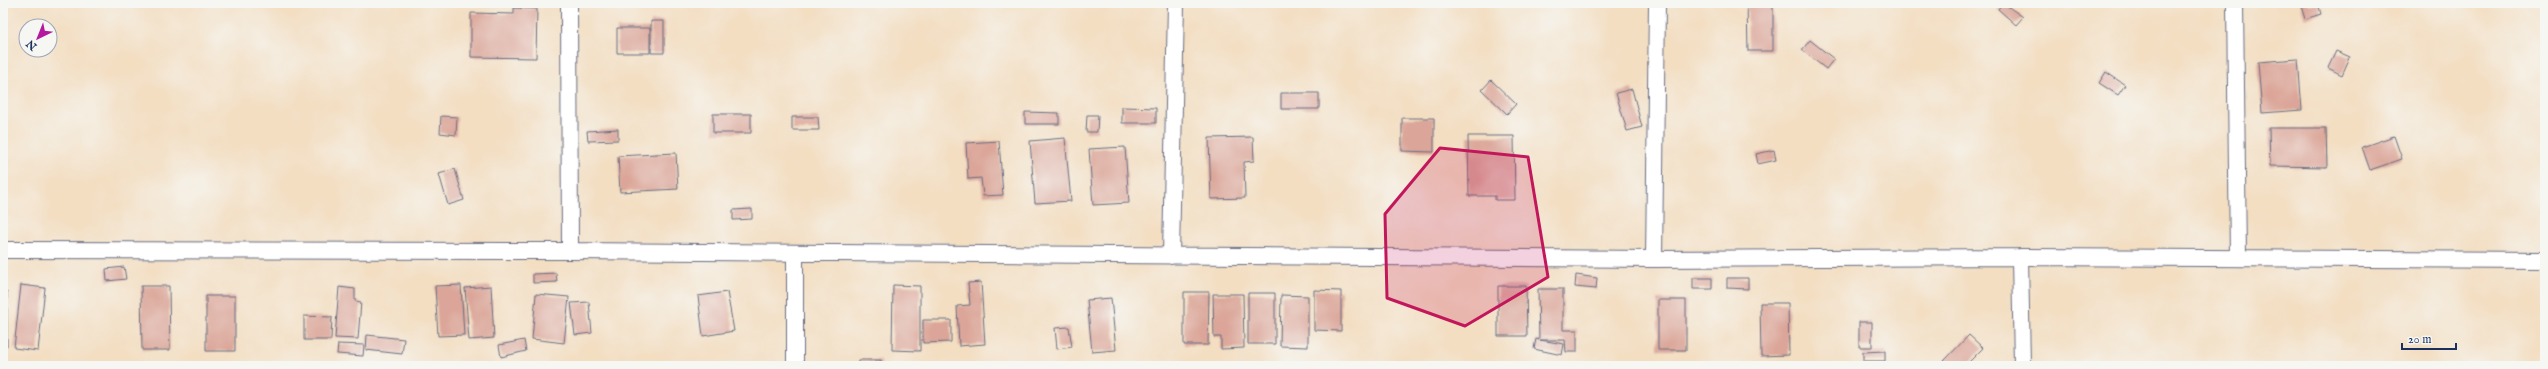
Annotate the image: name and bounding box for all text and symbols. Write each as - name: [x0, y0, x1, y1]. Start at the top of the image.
- north arrow: [18, 18, 58, 58]
- text: N: [23, 36, 41, 54]
- scale bar: [2402, 325, 2456, 351]
- text: 20 m: [2408, 332, 2431, 347]

